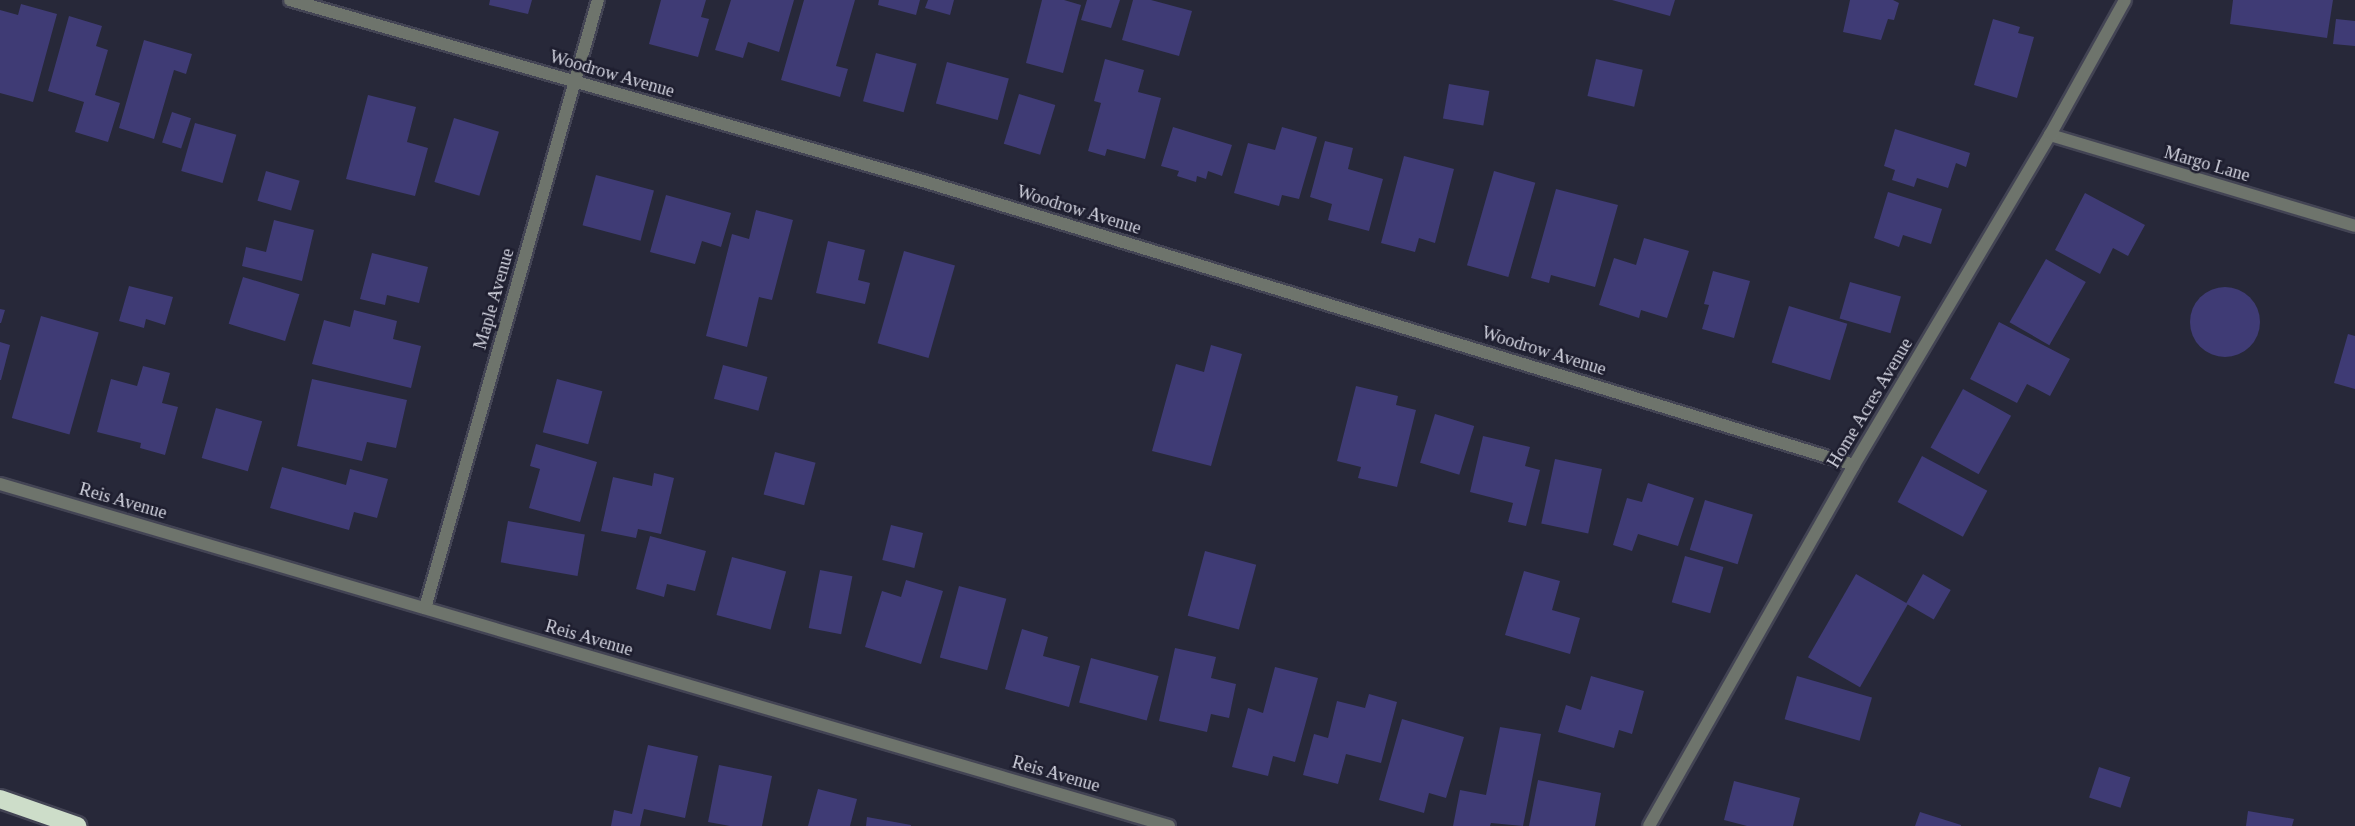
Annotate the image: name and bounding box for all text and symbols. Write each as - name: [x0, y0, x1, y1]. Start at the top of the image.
- street label: Woodrow Avenue: [547, 46, 677, 102]
- street label: Margo Lane: [2162, 141, 2252, 187]
- street label: Woodrow Avenue: [1014, 181, 1144, 239]
- street label: Maple Avenue: [469, 245, 519, 353]
- street label: Woodrow Avenue: [1479, 322, 1609, 380]
- street label: Home Acres Avenue: [1822, 333, 1918, 473]
- street label: Reis Avenue: [76, 478, 170, 524]
- street label: Reis Avenue: [542, 615, 636, 661]
- street label: Reis Avenue: [1009, 751, 1103, 797]

